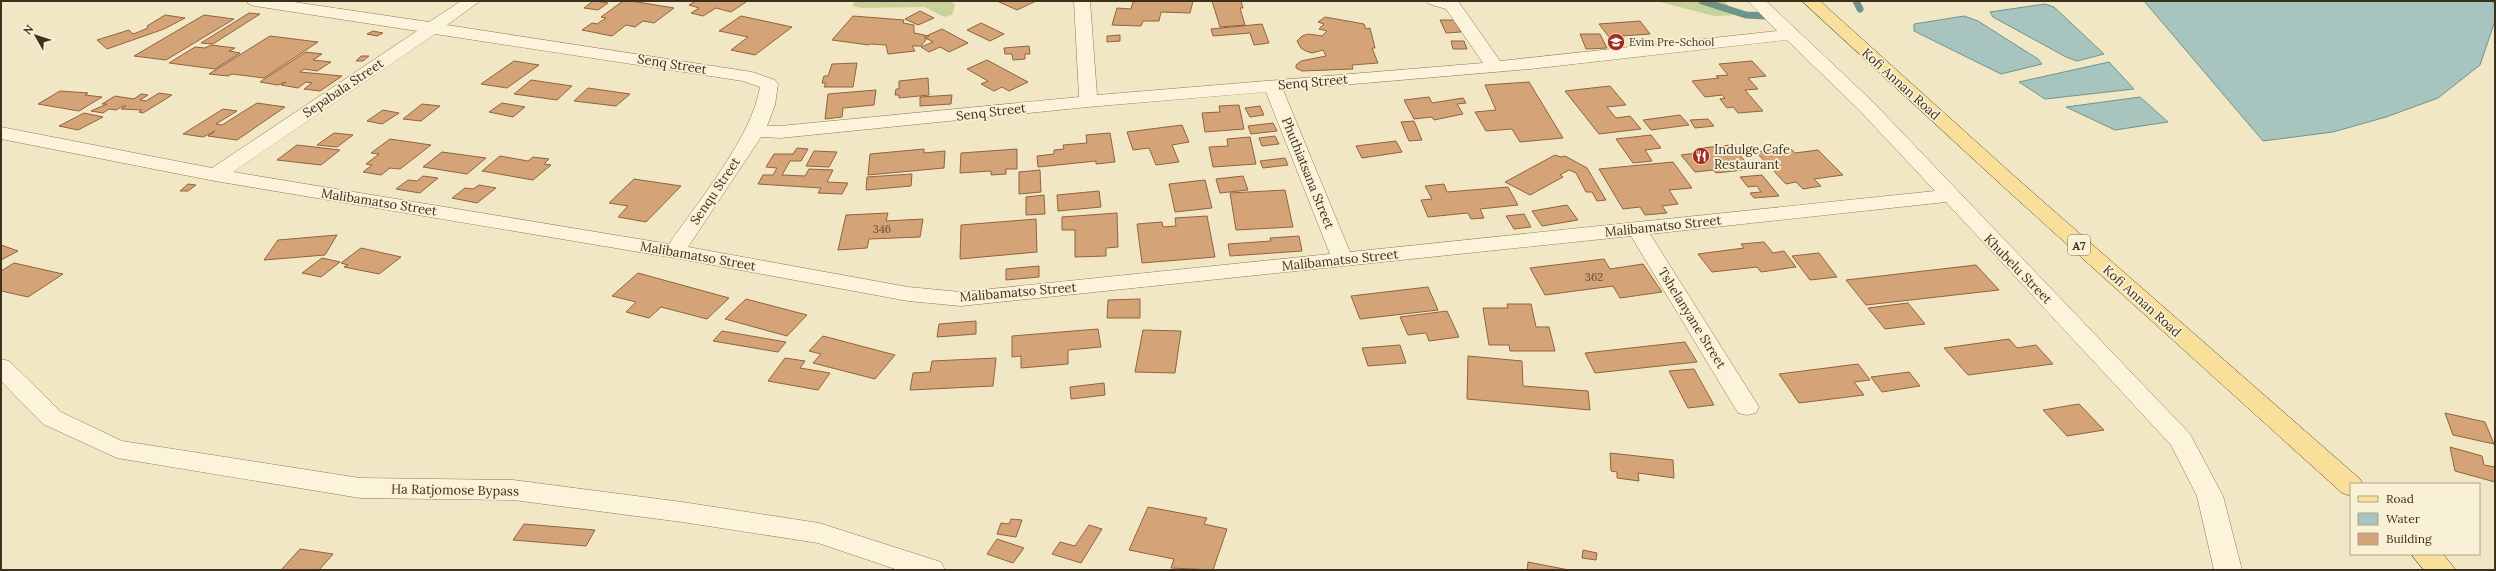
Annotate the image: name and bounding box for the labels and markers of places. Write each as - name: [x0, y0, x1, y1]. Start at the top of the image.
- school or university icon: Evim Pre-School: [1606, 32, 1626, 52]
- place label: Evim Pre-School: [1629, 35, 1714, 49]
- place label: Indulge Cafe Restaurant: [1714, 141, 1790, 173]
- restaurant icon: Indulge Cafe Restaurant: [1691, 146, 1711, 166]

